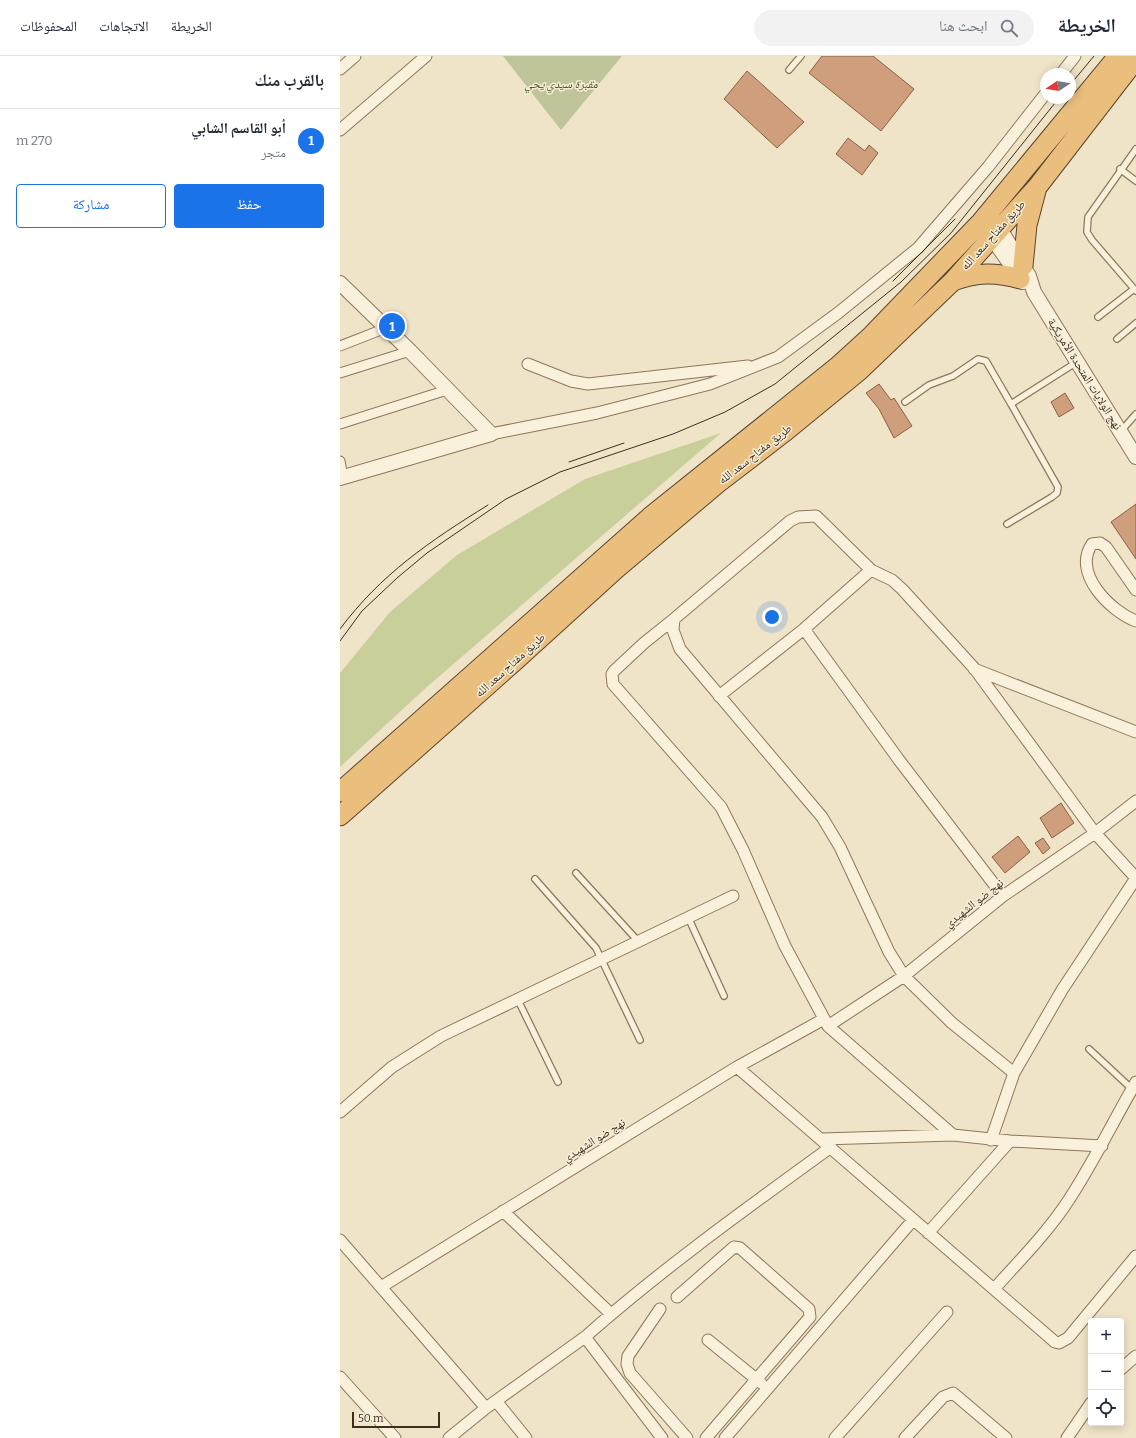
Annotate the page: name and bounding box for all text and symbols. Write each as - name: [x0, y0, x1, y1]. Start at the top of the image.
- search box: [754, 10, 1034, 46]
- text: الخريطة: [1058, 14, 1116, 37]
- text: ابحث هنا: [939, 17, 988, 35]
- icon: search: [998, 17, 1020, 39]
- text: المحفوظات: [20, 18, 77, 35]
- text: الاتجاهات: [99, 18, 149, 35]
- text: الخريطة: [171, 18, 212, 35]
- north arrow: [1040, 68, 1076, 104]
- text: بالقرب منك: [255, 70, 324, 91]
- park label: مقبرة سيدي يحي: [524, 77, 598, 94]
- text: أبو القاسم الشابي: [191, 119, 286, 137]
- text: 270 m: [16, 133, 53, 148]
- text: 1: [308, 133, 314, 148]
- text: متجر: [261, 145, 286, 160]
- button: مشاركة: [16, 184, 166, 228]
- button: حفظ: [174, 184, 324, 228]
- street label: طريق مفتاح سعد الله: [958, 197, 1028, 273]
- pin: 1: [379, 311, 405, 341]
- street label: نهج الولايات المتحدة الأمريكية: [1045, 316, 1125, 432]
- street label: طريق مفتاح سعد الله: [716, 421, 795, 487]
- your location: [762, 607, 782, 627]
- street label: طريق مفتاح سعد الله: [472, 630, 548, 700]
- street label: نهج ضو الشهيدي: [942, 876, 1008, 933]
- street label: نهج ضو الشهيدي: [560, 1115, 629, 1167]
- map controls: [1088, 1318, 1124, 1426]
- button: +: [1088, 1318, 1124, 1354]
- button: −: [1088, 1354, 1124, 1390]
- button: locate: [1088, 1390, 1124, 1426]
- scale bar: [352, 1410, 440, 1429]
- text: 50 m: [358, 1412, 384, 1425]

